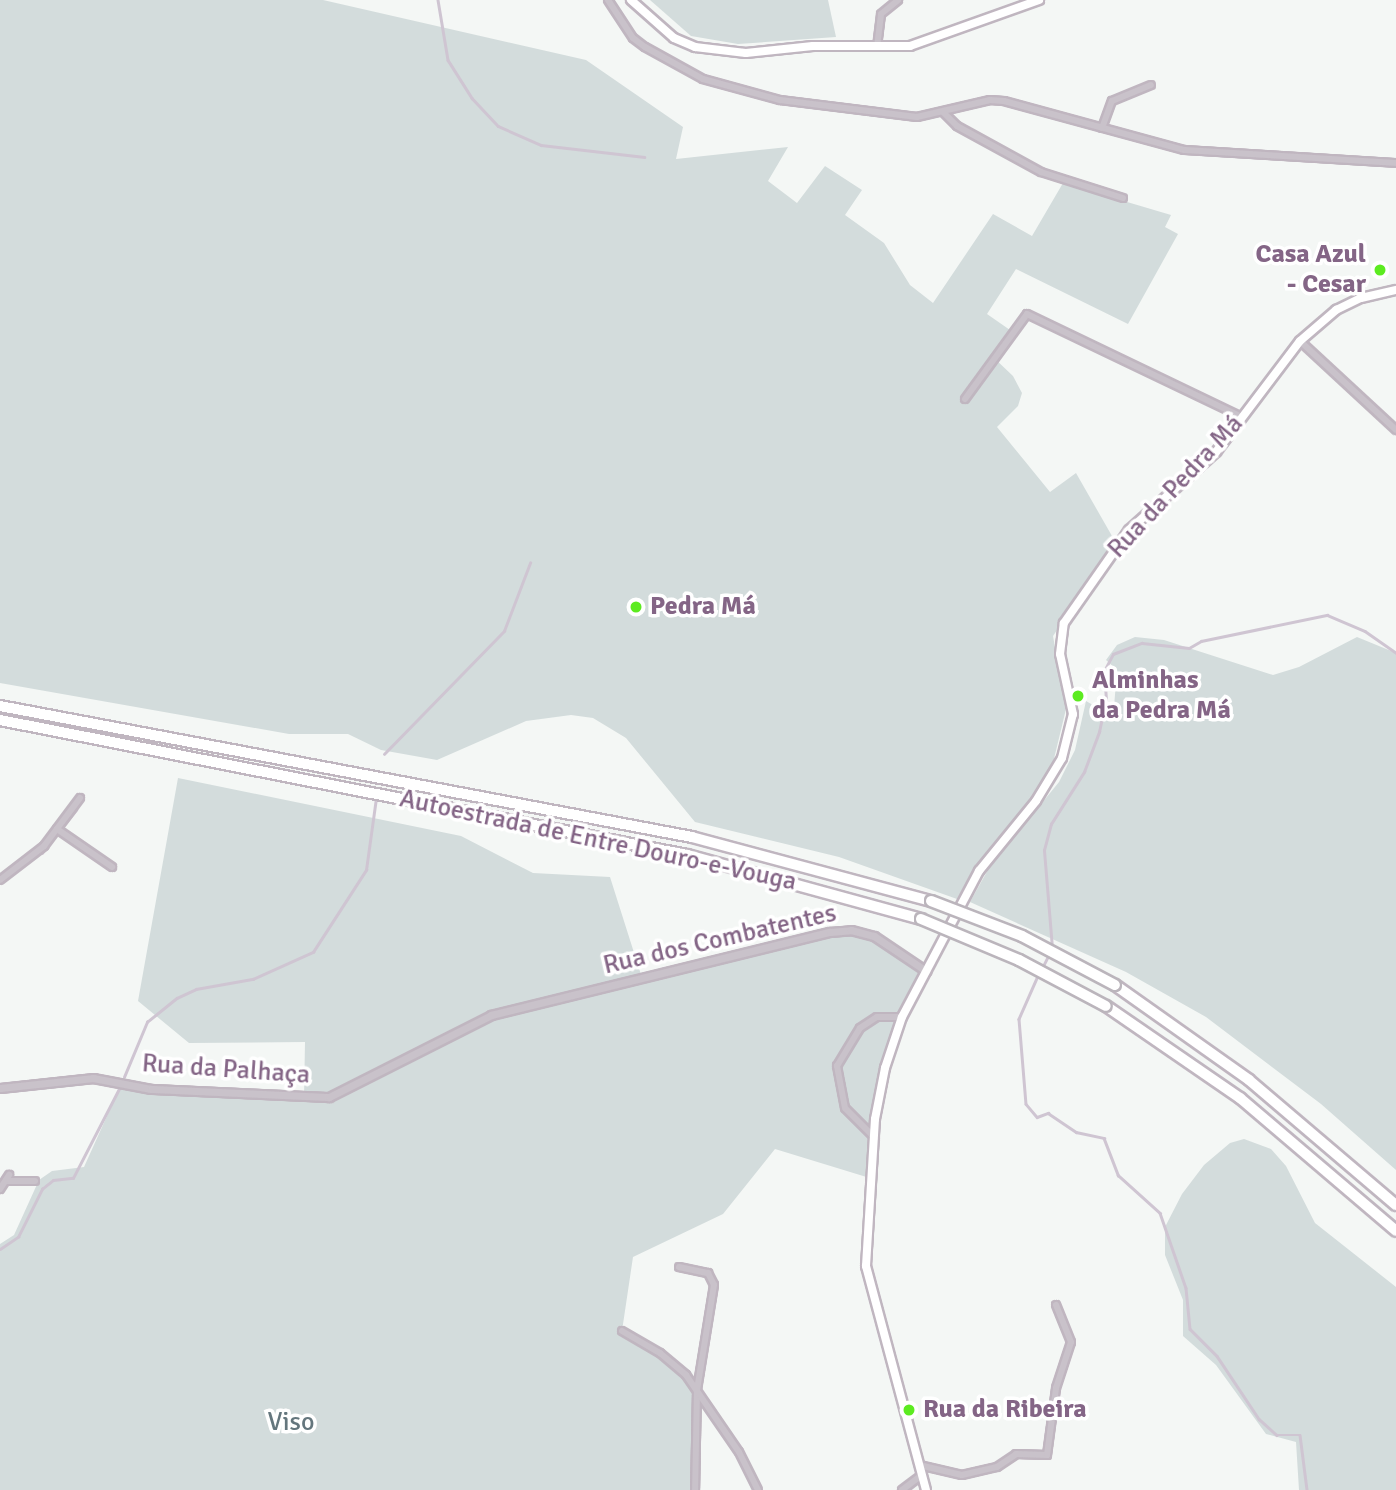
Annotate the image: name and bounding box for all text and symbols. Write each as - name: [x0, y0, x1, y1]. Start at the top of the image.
- place label: Casa Azul - Cesar: [1256, 239, 1366, 300]
- marker: Casa Azul - Cesar: [1372, 262, 1388, 278]
- street label: Rua da Pedra Má: [1102, 409, 1250, 565]
- place label: Pedra Má: [650, 591, 756, 623]
- marker: Pedra Má: [628, 599, 644, 615]
- place label: Alminhas da Pedra Má: [1092, 665, 1231, 726]
- marker: Alminhas da Pedra Má: [1070, 688, 1086, 704]
- street label: Autoestrada de Entre Douro-e-Vouga: [397, 784, 799, 898]
- street label: Rua dos Combatentes: [600, 898, 840, 982]
- street label: Rua da Palhaça: [141, 1049, 311, 1091]
- place label: Rua da Ribeira: [923, 1394, 1087, 1426]
- marker: Rua da Ribeira: [901, 1402, 917, 1418]
- park label: Viso: [268, 1407, 314, 1439]

